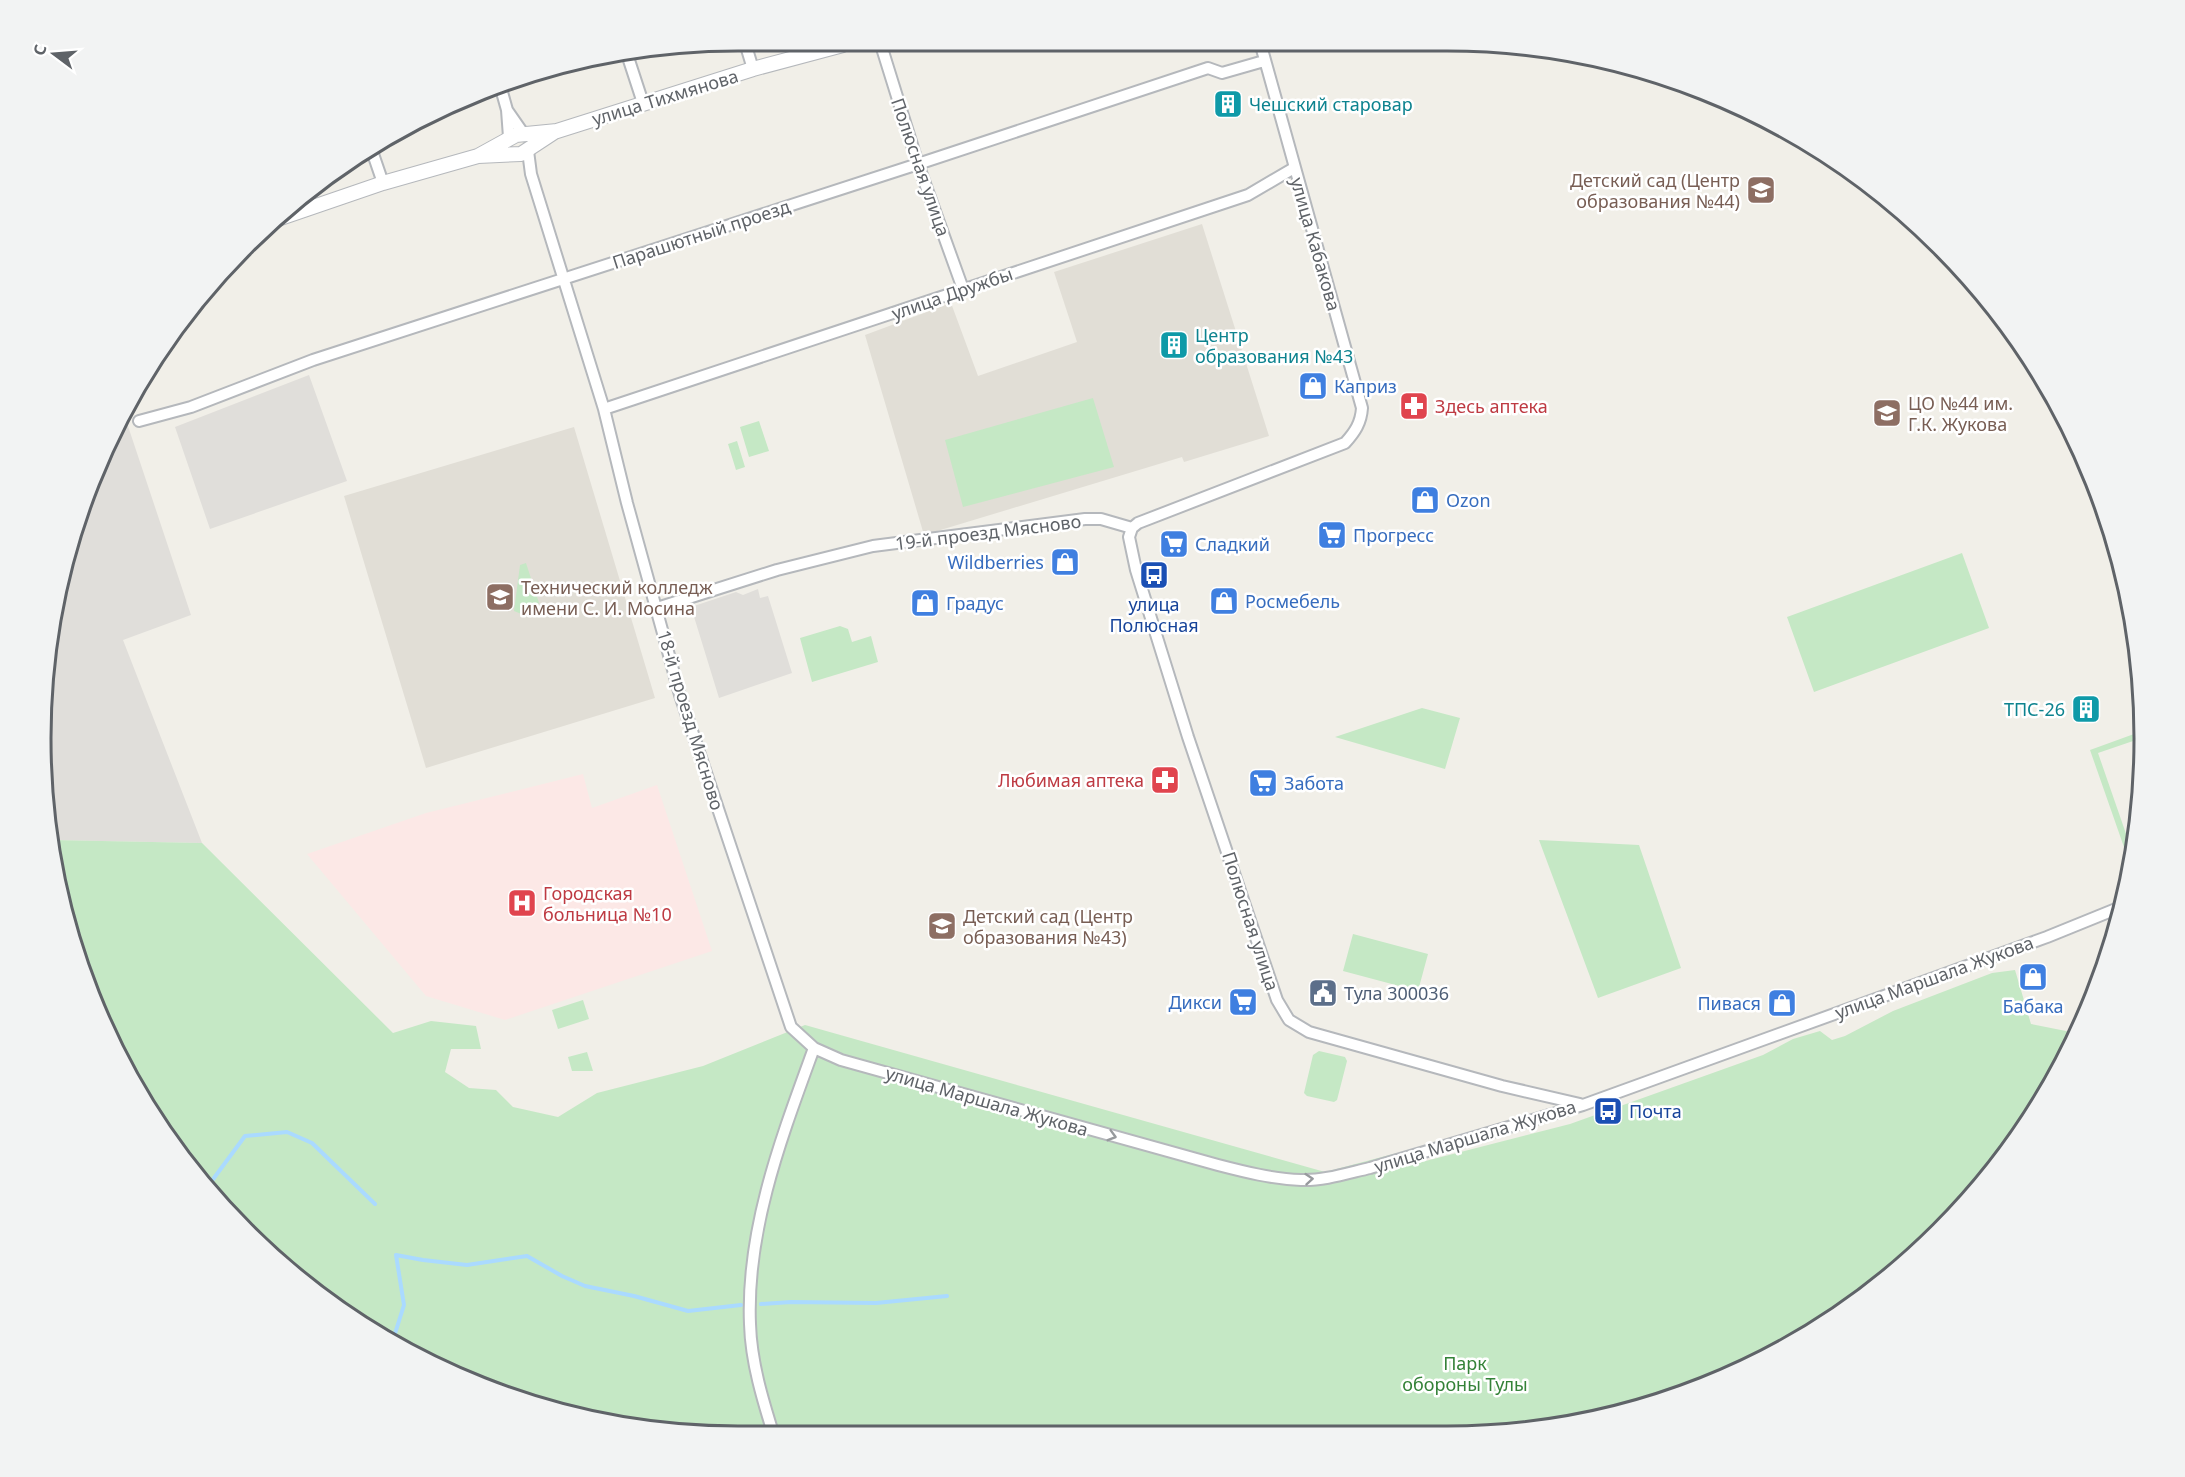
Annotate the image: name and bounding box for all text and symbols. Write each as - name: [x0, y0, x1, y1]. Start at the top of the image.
- north arrow: [24, 24, 84, 84]
- text: С: [28, 42, 52, 58]
- street label: улица Тихмянова: [589, 63, 741, 131]
- building icon: Чешский старовар: [1212, 88, 1244, 120]
- place label: Чешский старовар: [1249, 92, 1413, 116]
- street label: Полюсная улица: [886, 95, 956, 239]
- place label: Детский сад (Центр образования №44): [1570, 168, 1740, 213]
- school or university icon: Детский сад (Центр образования №44): [1745, 174, 1777, 206]
- street label: улица Кабакова: [1286, 175, 1346, 313]
- street label: Парашютный проезд: [609, 194, 793, 274]
- street label: улица Дружбы: [888, 261, 1016, 325]
- place label: Центр образования №43: [1195, 323, 1353, 368]
- building icon: Центр образования №43: [1158, 329, 1190, 361]
- shop icon: Каприз: [1297, 370, 1329, 402]
- place label: Каприз: [1334, 374, 1397, 398]
- pharmacy icon: Здесь аптека: [1398, 390, 1430, 422]
- place label: ЦО №44 им. Г.К. Жукова: [1908, 391, 2013, 436]
- place label: Здесь аптека: [1435, 394, 1548, 418]
- school or university icon: ЦО №44 им. Г.К. Жукова: [1871, 397, 1903, 429]
- shop icon: Ozon: [1409, 484, 1441, 516]
- place label: Ozon: [1446, 488, 1491, 512]
- street label: 19-й проезд Мясново: [894, 509, 1082, 555]
- supermarket icon: Прогресс: [1316, 519, 1348, 551]
- place label: Прогресс: [1353, 523, 1434, 547]
- supermarket icon: Сладкий: [1158, 528, 1190, 560]
- place label: Сладкий: [1195, 532, 1270, 556]
- shop icon: Wildberries: [1049, 546, 1081, 578]
- place label: Wildberries: [947, 550, 1044, 574]
- bus stop icon: улица Полюсная: [1138, 559, 1170, 591]
- place label: Технический колледж имени С. И. Мосина: [521, 575, 713, 620]
- school or university icon: Технический колледж имени С. И. Мосина: [484, 581, 516, 613]
- shop icon: Росмебель: [1208, 585, 1240, 617]
- shop icon: Градус: [909, 587, 941, 619]
- place label: Росмебель: [1245, 589, 1340, 613]
- place label: Градус: [946, 591, 1004, 615]
- place label: улица Полюсная: [1109, 592, 1199, 637]
- street label: 18-й проезд Мясново: [652, 627, 730, 813]
- building icon: ТПС-26: [2070, 693, 2102, 725]
- place label: ТПС-26: [2004, 697, 2065, 721]
- pharmacy icon: Любимая аптека: [1149, 764, 1181, 796]
- supermarket icon: Забота: [1247, 767, 1279, 799]
- place label: Любимая аптека: [998, 768, 1144, 792]
- place label: Забота: [1284, 771, 1344, 795]
- street label: Полюсная улица: [1217, 848, 1285, 994]
- place label: Городская больница №10: [543, 881, 672, 926]
- hospital icon: Городская больница №10: [506, 887, 538, 919]
- place label: Детский сад (Центр образования №43): [963, 904, 1133, 949]
- school or university icon: Детский сад (Центр образования №43): [926, 910, 958, 942]
- street label: улица Маршала Жукова: [1831, 930, 2037, 1024]
- shop icon: Бабака: [2017, 961, 2049, 993]
- public building icon: Тула 300036: [1307, 977, 1339, 1009]
- place label: Тула 300036: [1344, 981, 1449, 1005]
- supermarket icon: Дикси: [1227, 986, 1259, 1018]
- shop icon: Пивася: [1766, 987, 1798, 1019]
- place label: Дикси: [1168, 990, 1222, 1014]
- place label: Пивася: [1697, 991, 1761, 1015]
- place label: Бабака: [2002, 994, 2064, 1018]
- street label: улица Маршала Жукова: [883, 1061, 1091, 1141]
- street label: улица Маршала Жукова: [1371, 1094, 1579, 1178]
- bus stop icon: Почта: [1592, 1095, 1624, 1127]
- place label: Почта: [1629, 1099, 1682, 1123]
- one-way arrow: [1106, 1129, 1117, 1141]
- one-way arrow: [1305, 1173, 1314, 1186]
- park label: Парк обороны Тулы: [1402, 1351, 1528, 1396]

